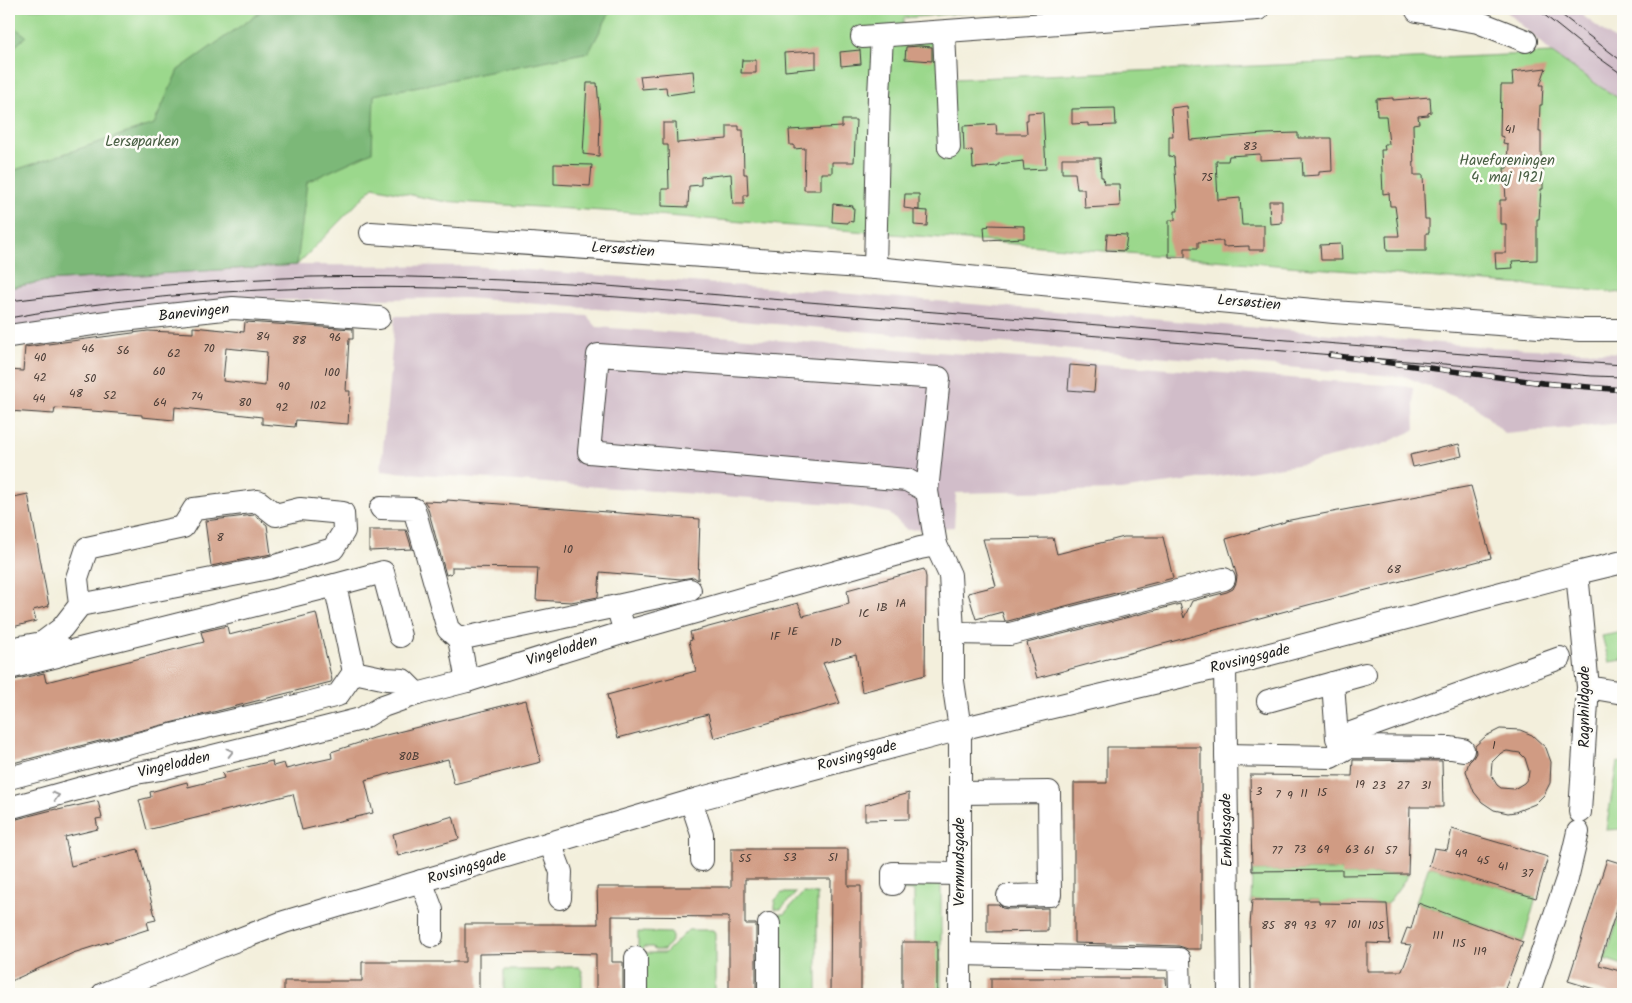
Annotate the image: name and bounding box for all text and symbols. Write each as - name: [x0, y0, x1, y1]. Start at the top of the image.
- house number: 41: [1505, 120, 1515, 139]
- park label: Lersøparken: [105, 130, 179, 154]
- house number: 83: [1243, 137, 1257, 156]
- park label: Haveforeningen 4. maj 1921: [1459, 149, 1555, 190]
- house number: 75: [1201, 168, 1215, 187]
- street label: Lersøstien: [590, 236, 656, 264]
- street label: Lersøstien: [1216, 288, 1282, 318]
- street label: Banevingen: [157, 297, 231, 329]
- house number: 84: [256, 327, 270, 346]
- house number: 96: [329, 328, 341, 347]
- house number: 88: [292, 331, 307, 350]
- house number: 46: [81, 339, 95, 358]
- house number: 70: [203, 339, 215, 358]
- house number: 56: [116, 341, 130, 360]
- house number: 62: [167, 344, 181, 363]
- house number: 40: [34, 348, 46, 367]
- house number: 60: [153, 362, 165, 381]
- house number: 100: [324, 363, 340, 382]
- house number: 42: [33, 368, 47, 387]
- house number: 50: [84, 369, 96, 388]
- house number: 90: [278, 377, 290, 396]
- house number: 48: [69, 384, 84, 403]
- house number: 52: [103, 386, 117, 405]
- house number: 74: [191, 387, 203, 406]
- house number: 44: [32, 389, 46, 408]
- house number: 64: [153, 393, 167, 412]
- house number: 80: [238, 393, 252, 412]
- house number: 102: [310, 396, 326, 415]
- house number: 92: [276, 398, 288, 417]
- house number: 8: [216, 528, 224, 547]
- house number: 10: [563, 540, 573, 559]
- house number: 68: [1387, 560, 1402, 579]
- house number: 1A: [895, 594, 907, 613]
- house number: 1B: [876, 598, 888, 617]
- house number: 1C: [859, 604, 869, 623]
- house number: 1E: [788, 622, 799, 641]
- house number: 1F: [770, 627, 782, 646]
- street label: Vingelodden: [523, 629, 601, 673]
- house number: 1D: [830, 633, 842, 652]
- street label: Rovsingsgade: [1207, 637, 1293, 681]
- street label: Ragnhildgade: [1573, 666, 1597, 748]
- street label: Rovsingsgade: [814, 734, 900, 778]
- house number: 1: [1492, 736, 1496, 755]
- street label: Vingelodden: [135, 745, 213, 785]
- one-way arrow: [226, 747, 235, 758]
- house number: 80B: [399, 747, 419, 766]
- house number: 19: [1355, 775, 1365, 794]
- house number: 23: [1372, 776, 1386, 795]
- house number: 27: [1397, 776, 1410, 795]
- house number: 31: [1421, 776, 1432, 795]
- house number: 3: [1256, 782, 1263, 801]
- house number: 15: [1317, 783, 1329, 802]
- house number: 11: [1300, 784, 1308, 803]
- house number: 7: [1275, 785, 1281, 804]
- house number: 9: [1287, 786, 1293, 805]
- one-way arrow: [51, 791, 60, 802]
- street label: Emblasgade: [1214, 793, 1240, 867]
- street label: Vermundsgade: [948, 817, 972, 907]
- house number: 73: [1294, 840, 1306, 859]
- house number: 69: [1317, 840, 1329, 859]
- house number: 63: [1345, 840, 1359, 859]
- house number: 77: [1271, 841, 1283, 860]
- house number: 61: [1364, 841, 1374, 860]
- house number: 57: [1385, 841, 1397, 860]
- house number: 49: [1455, 844, 1467, 863]
- street label: Rovsingsgade: [424, 845, 510, 891]
- house number: 53: [783, 848, 797, 867]
- house number: 51: [828, 848, 838, 867]
- house number: 55: [739, 849, 753, 868]
- house number: 45: [1476, 851, 1491, 870]
- house number: 41: [1498, 857, 1508, 876]
- house number: 37: [1521, 864, 1534, 883]
- house number: 97: [1324, 915, 1336, 934]
- house number: 101: [1347, 915, 1361, 934]
- house number: 85: [1261, 916, 1276, 935]
- house number: 89: [1283, 916, 1297, 935]
- house number: 93: [1304, 916, 1316, 935]
- house number: 105: [1368, 916, 1386, 935]
- house number: 111: [1432, 926, 1444, 945]
- house number: 115: [1452, 934, 1468, 953]
- house number: 119: [1473, 942, 1487, 961]

